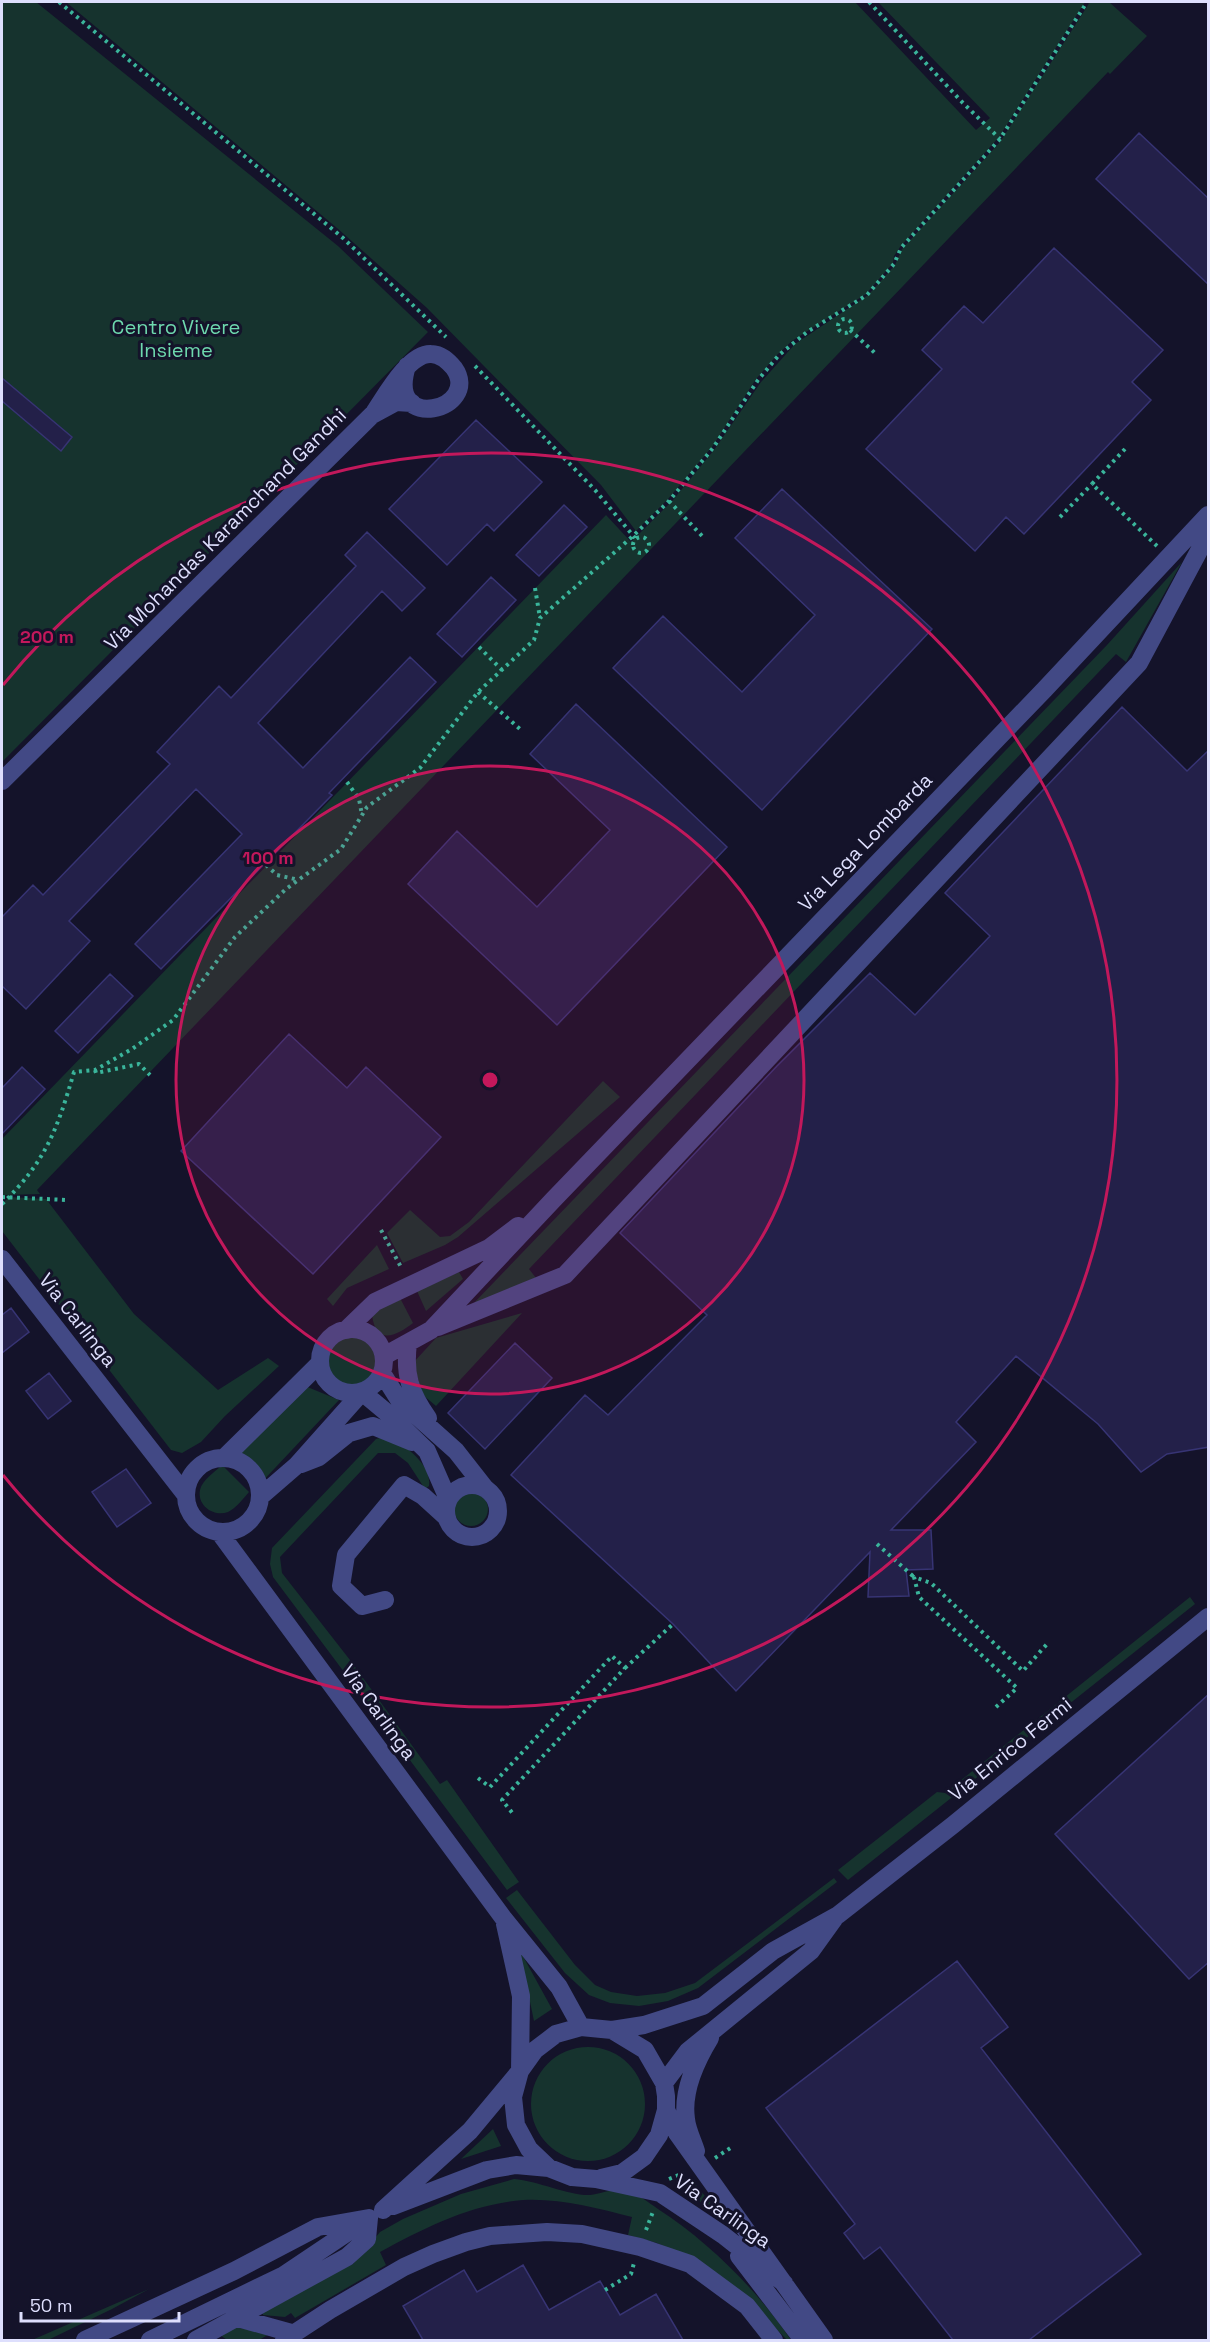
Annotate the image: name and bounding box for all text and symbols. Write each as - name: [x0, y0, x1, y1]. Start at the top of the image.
- park label: Centro Vivere Insieme: [112, 314, 240, 363]
- street label: Via Mohandas Karamchand Gandhi: [98, 402, 352, 656]
- text: 200 m: [20, 625, 74, 648]
- street label: Via Lega Lombarda: [792, 767, 938, 917]
- text: 100 m: [242, 846, 294, 869]
- centre of rings: [480, 1070, 500, 1090]
- street label: Via Carlinga: [33, 1268, 123, 1372]
- street label: Via Carlinga: [336, 1659, 422, 1765]
- street label: Via Enrico Fermi: [943, 1691, 1077, 1807]
- street label: Via Carlinga: [670, 2168, 776, 2254]
- scale bar: [21, 2285, 178, 2323]
- text: 50 m: [30, 2294, 72, 2317]

